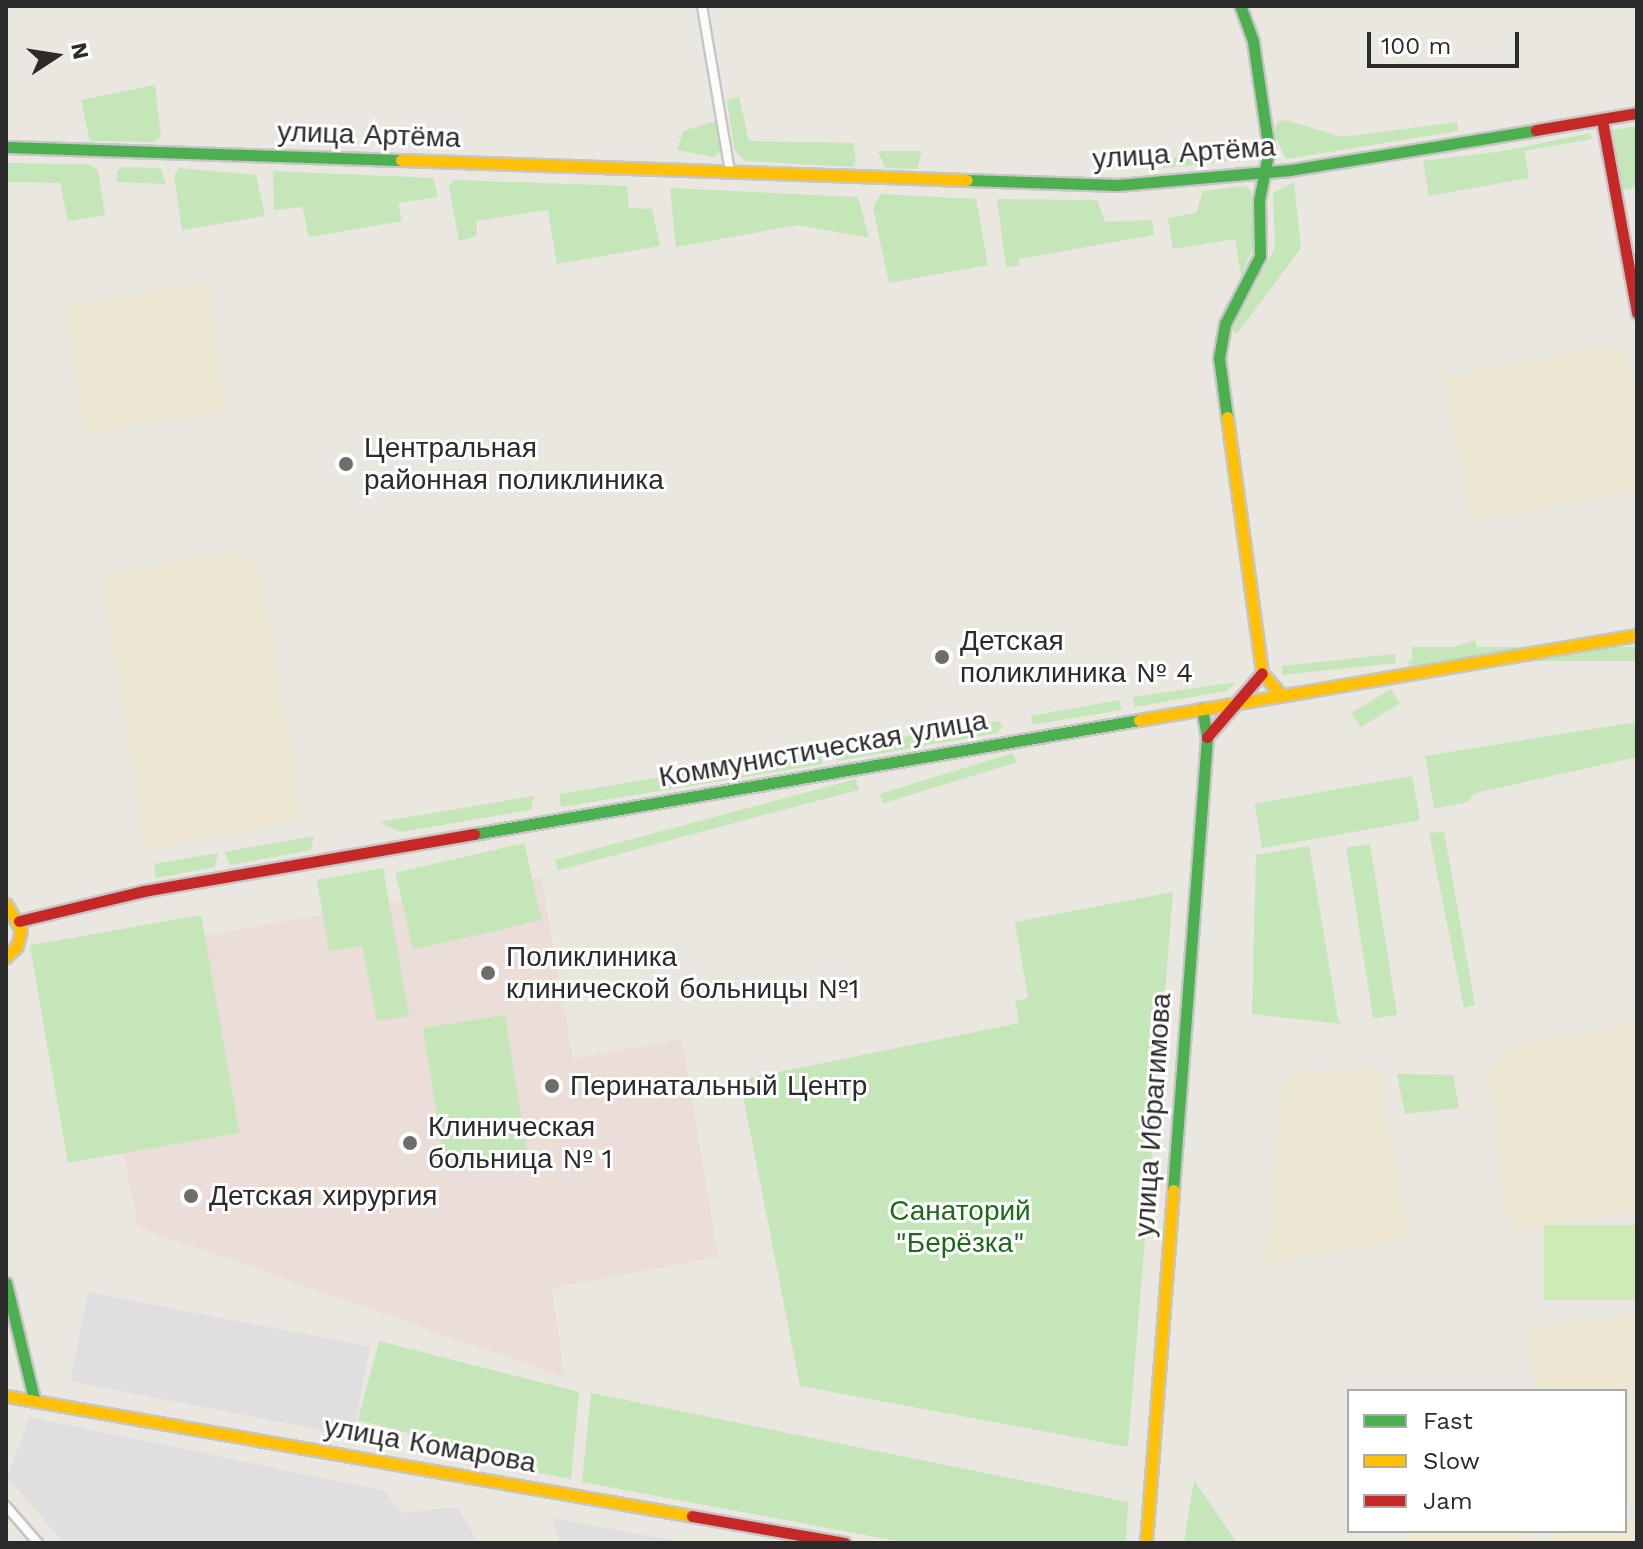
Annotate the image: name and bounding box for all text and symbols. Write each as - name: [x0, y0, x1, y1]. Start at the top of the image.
- north arrow: [16, 16, 96, 96]
- scale bar: [1371, 16, 1523, 66]
- text: 100 m: [1381, 32, 1451, 60]
- text: N: [66, 40, 94, 61]
- street label: улица Артёма: [277, 115, 461, 155]
- street label: улица Артёма: [1091, 130, 1277, 176]
- place label: Центральная районная поликлиника: [364, 431, 664, 497]
- marker: Центральная районная поликлиника: [335, 453, 357, 475]
- place label: Детская поликлиника № 4: [960, 624, 1193, 690]
- marker: Детская поликлиника № 4: [931, 646, 953, 668]
- street label: Коммунистическая улица: [656, 704, 990, 794]
- place label: Поликлиника клинической больницы №1: [506, 940, 859, 1006]
- marker: Поликлиника клинической больницы №1: [477, 962, 499, 984]
- street label: улица Ибрагимова: [1128, 992, 1178, 1238]
- place label: Перинатальный Центр: [570, 1069, 867, 1103]
- marker: Перинатальный Центр: [541, 1075, 563, 1097]
- place label: Клиническая больница № 1: [428, 1110, 613, 1176]
- marker: Клиническая больница № 1: [399, 1132, 421, 1154]
- place label: Детская хирургия: [209, 1179, 437, 1213]
- marker: Детская хирургия: [180, 1185, 202, 1207]
- park label: Санаторий "Берёзка": [889, 1194, 1031, 1260]
- legend: [1347, 1389, 1627, 1533]
- text: Fast: [1423, 1407, 1473, 1435]
- street label: улица Комарова: [321, 1410, 539, 1480]
- text: Slow: [1423, 1447, 1480, 1475]
- text: Jam: [1423, 1487, 1473, 1515]

